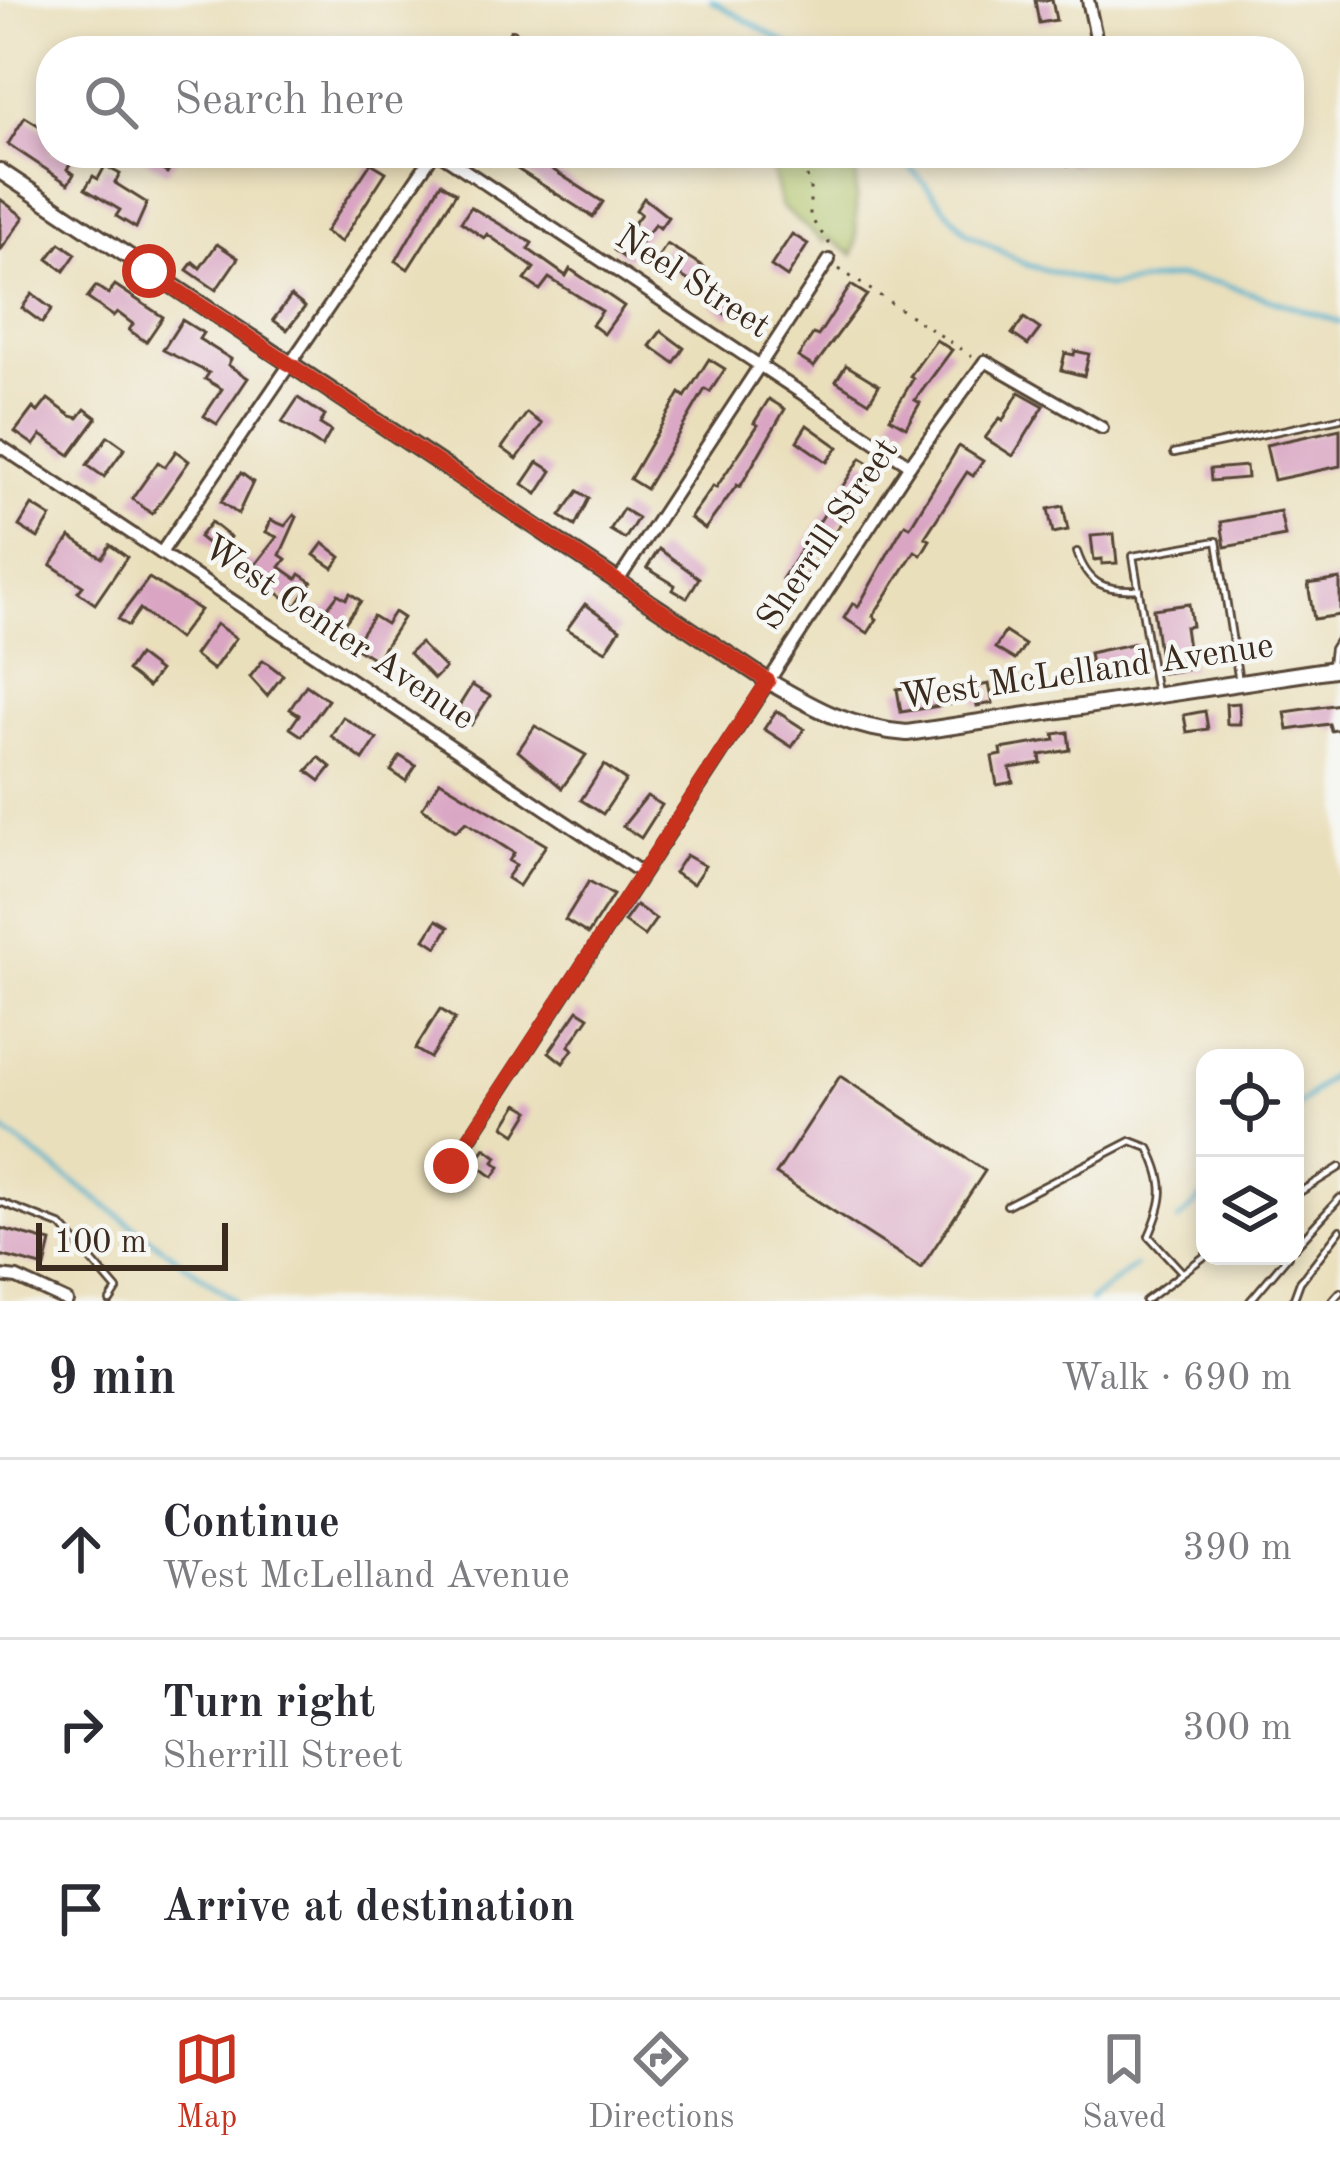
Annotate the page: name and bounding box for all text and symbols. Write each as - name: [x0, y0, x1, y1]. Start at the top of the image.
- search box: [36, 36, 1304, 168]
- icon: search: [78, 69, 144, 135]
- text: Search here: [174, 79, 404, 124]
- street label: Neel Street: [608, 220, 776, 346]
- route start: [122, 244, 176, 298]
- street label: Sherrill Street: [752, 433, 906, 637]
- street label: West Center Avenue: [196, 530, 480, 738]
- street label: West McLelland Avenue: [898, 629, 1276, 717]
- map controls: [1196, 1049, 1304, 1265]
- button: locate: [1196, 1049, 1304, 1157]
- route end: [424, 1139, 478, 1193]
- button: layers: [1196, 1157, 1304, 1265]
- scale bar: [36, 1217, 228, 1270]
- text: 100 m: [54, 1227, 147, 1260]
- text: 9 min: [48, 1354, 176, 1405]
- text: Walk · 690 m: [1061, 1359, 1292, 1398]
- text: Continue: [162, 1502, 340, 1547]
- icon: ahead: [48, 1516, 114, 1582]
- text: 390 m: [1182, 1529, 1292, 1568]
- text: West McLelland Avenue: [162, 1557, 570, 1596]
- text: Turn right: [162, 1682, 375, 1727]
- icon: right: [48, 1696, 114, 1762]
- text: 300 m: [1182, 1709, 1292, 1748]
- text: Sherrill Street: [162, 1737, 403, 1776]
- icon: arrive: [48, 1876, 114, 1942]
- text: Arrive at destination: [162, 1886, 575, 1931]
- tab: Map: [174, 2026, 240, 2139]
- tab: Directions: [588, 2026, 734, 2139]
- tab: Saved: [1082, 2026, 1166, 2139]

